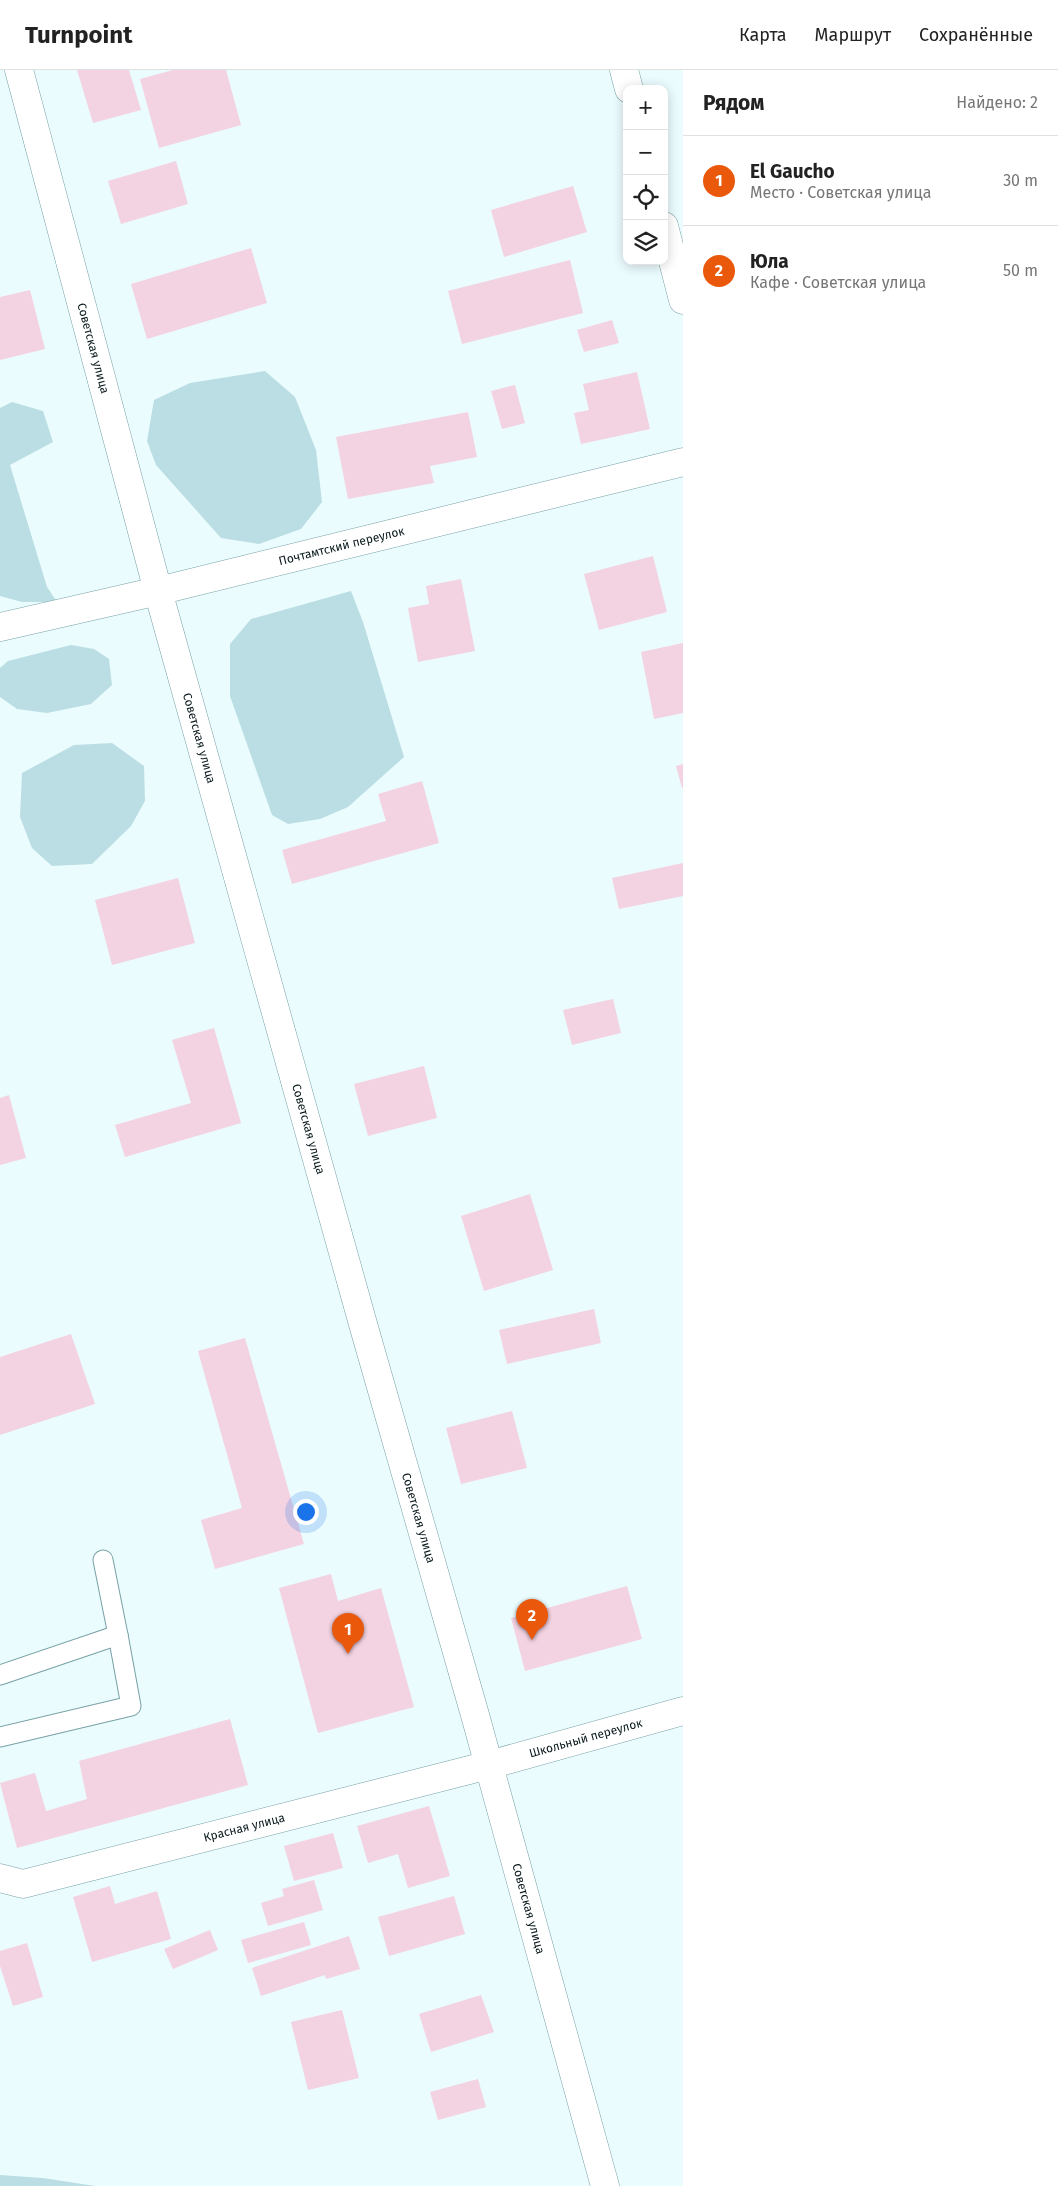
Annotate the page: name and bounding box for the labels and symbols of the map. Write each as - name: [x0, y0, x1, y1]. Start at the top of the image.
- street label: Советская улица: [74, 301, 112, 395]
- street label: Почтамтский переулок: [277, 524, 407, 568]
- street label: Советская улица: [180, 691, 218, 785]
- street label: Советская улица: [289, 1082, 328, 1176]
- street label: Советская улица: [399, 1471, 438, 1565]
- your location: [293, 1499, 319, 1525]
- pin: 2: [516, 1599, 548, 1640]
- pin: 1: [332, 1613, 364, 1654]
- street label: Школьный переулок: [527, 1715, 644, 1761]
- street label: Красная улица: [202, 1810, 286, 1845]
- street label: Советская улица: [509, 1862, 548, 1955]

